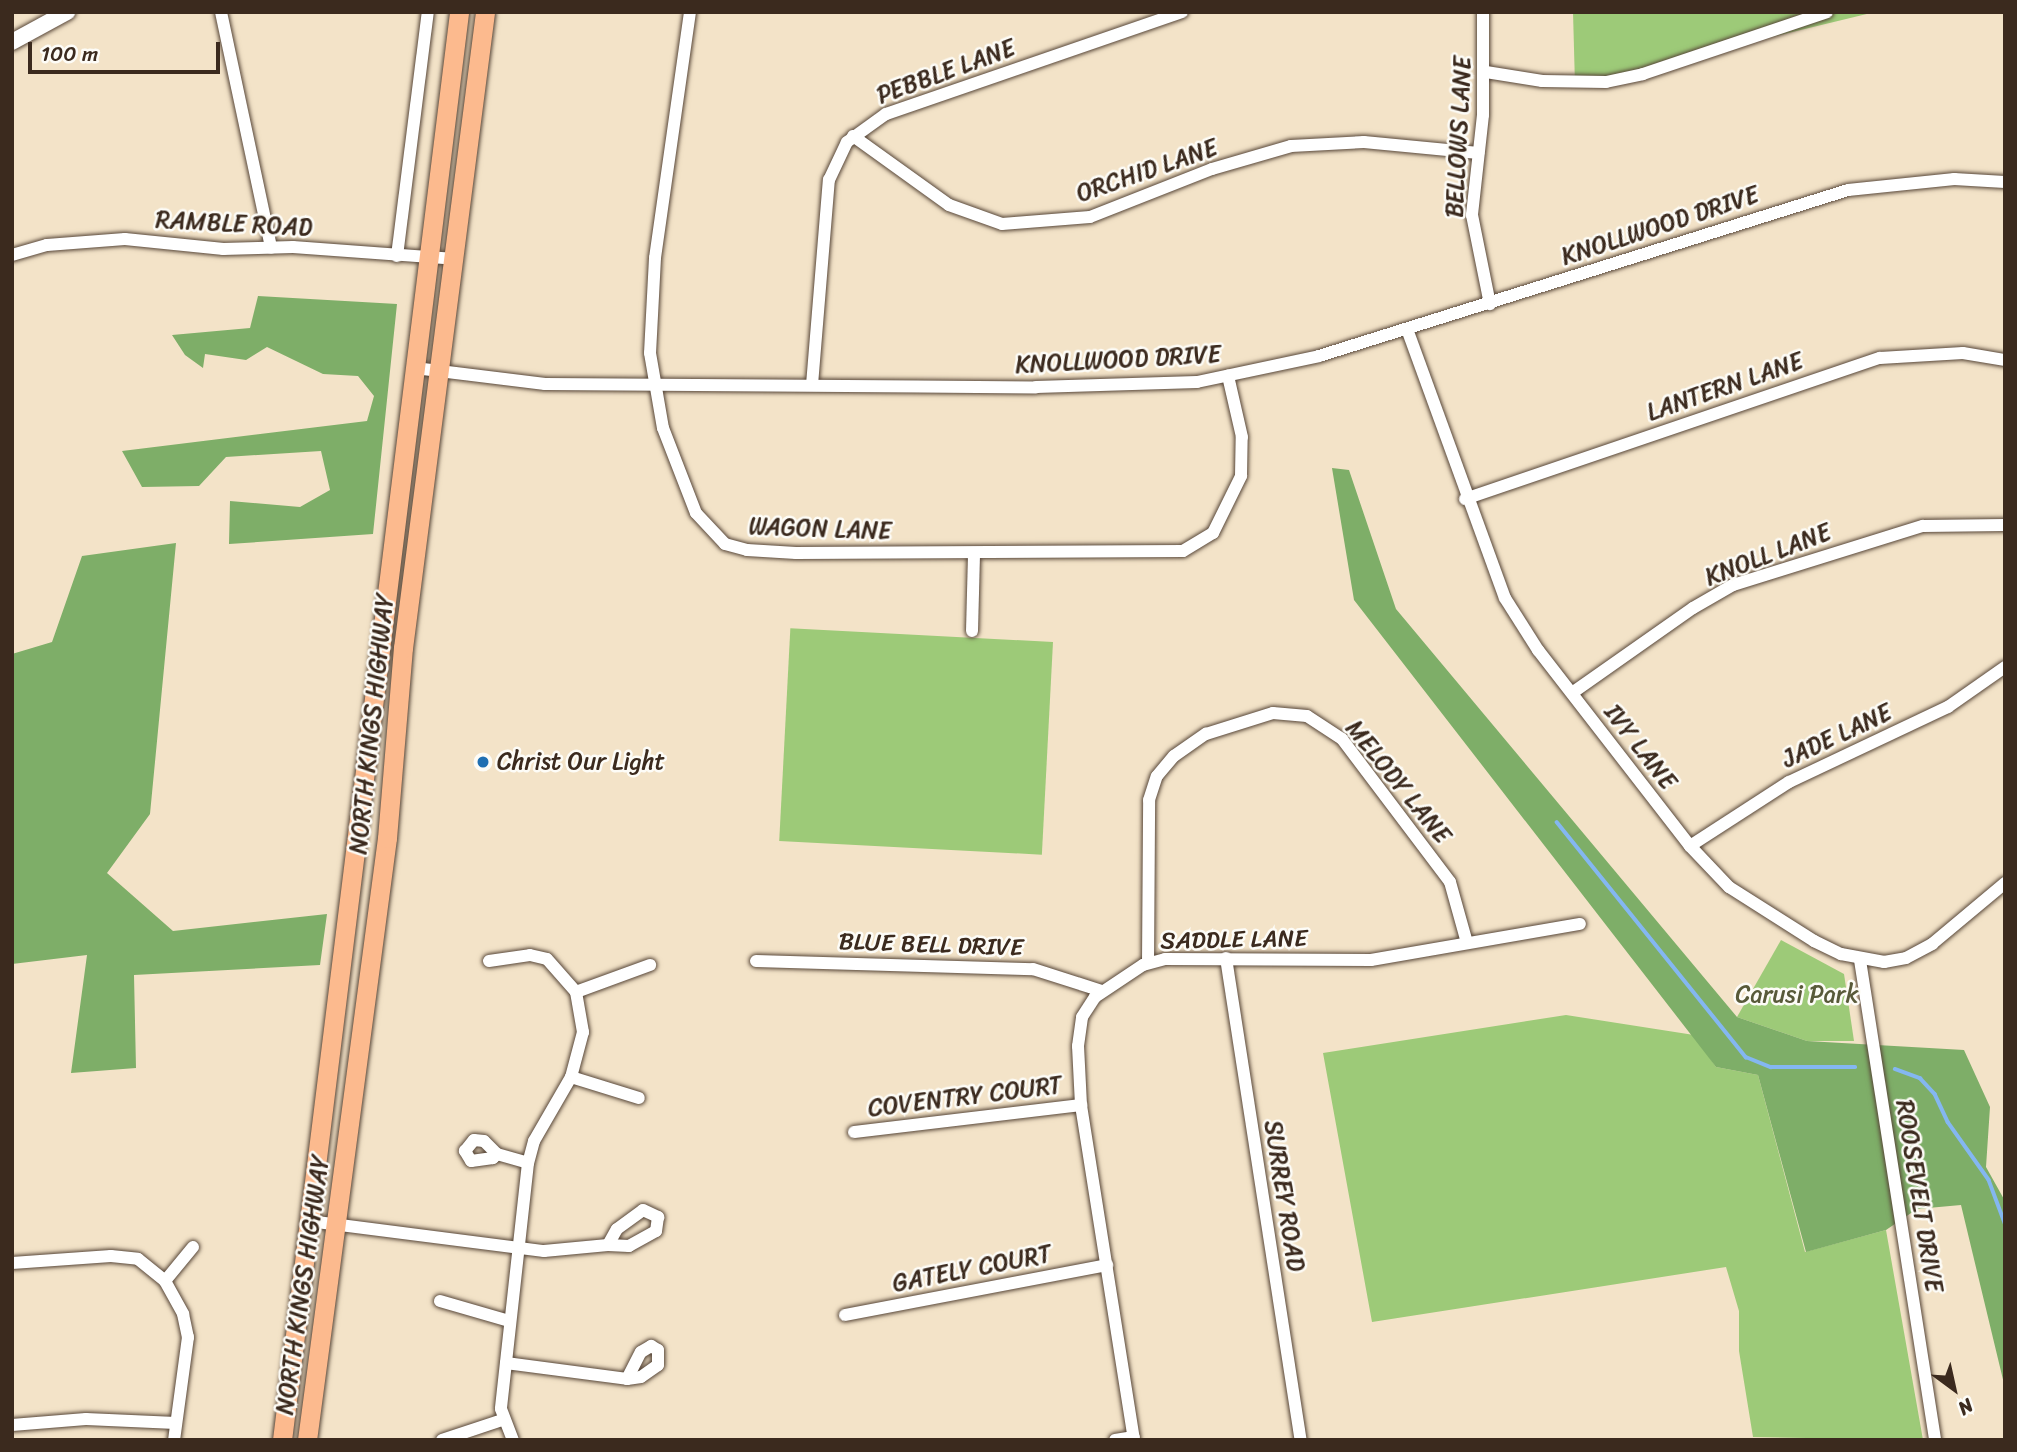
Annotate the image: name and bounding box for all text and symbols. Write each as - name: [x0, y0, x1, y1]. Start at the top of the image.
- scale bar: [32, 28, 224, 72]
- street label: PEBBLE LANE: [873, 34, 1019, 110]
- text: 100 m: [41, 35, 98, 73]
- street label: BELLOWS LANE: [1440, 55, 1478, 219]
- street label: ORCHID LANE: [1073, 133, 1221, 209]
- street label: KNOLLWOOD DRIVE: [1558, 181, 1762, 271]
- street label: RAMBLE ROAD: [155, 206, 313, 242]
- street label: KNOLLWOOD DRIVE: [1015, 340, 1221, 380]
- street label: LANTERN LANE: [1643, 347, 1807, 427]
- street label: WAGON LANE: [748, 512, 892, 546]
- street label: KNOLL LANE: [1701, 518, 1835, 592]
- street label: NORTH KINGS HIGHWAY: [344, 592, 400, 856]
- street label: JADE LANE: [1777, 698, 1897, 774]
- street label: IVY LANE: [1598, 699, 1682, 795]
- street label: MELODY LANE: [1339, 714, 1457, 850]
- place label: Christ Our Light: [497, 748, 664, 776]
- marker: Christ Our Light: [475, 754, 491, 770]
- street label: SADDLE LANE: [1160, 924, 1308, 956]
- street label: BLUE BELL DRIVE: [839, 927, 1023, 963]
- park label: Carusi Park: [1736, 981, 1858, 1009]
- street label: COVENTRY COURT: [866, 1071, 1064, 1123]
- street label: ROOSEVELT DRIVE: [1889, 1097, 1949, 1295]
- street label: SURREY ROAD: [1258, 1118, 1310, 1274]
- street label: NORTH KINGS HIGHWAY: [270, 1153, 336, 1417]
- street label: GATELY COURT: [891, 1240, 1053, 1298]
- north arrow: [1919, 1354, 1989, 1424]
- text: N: [1951, 1390, 1980, 1424]

